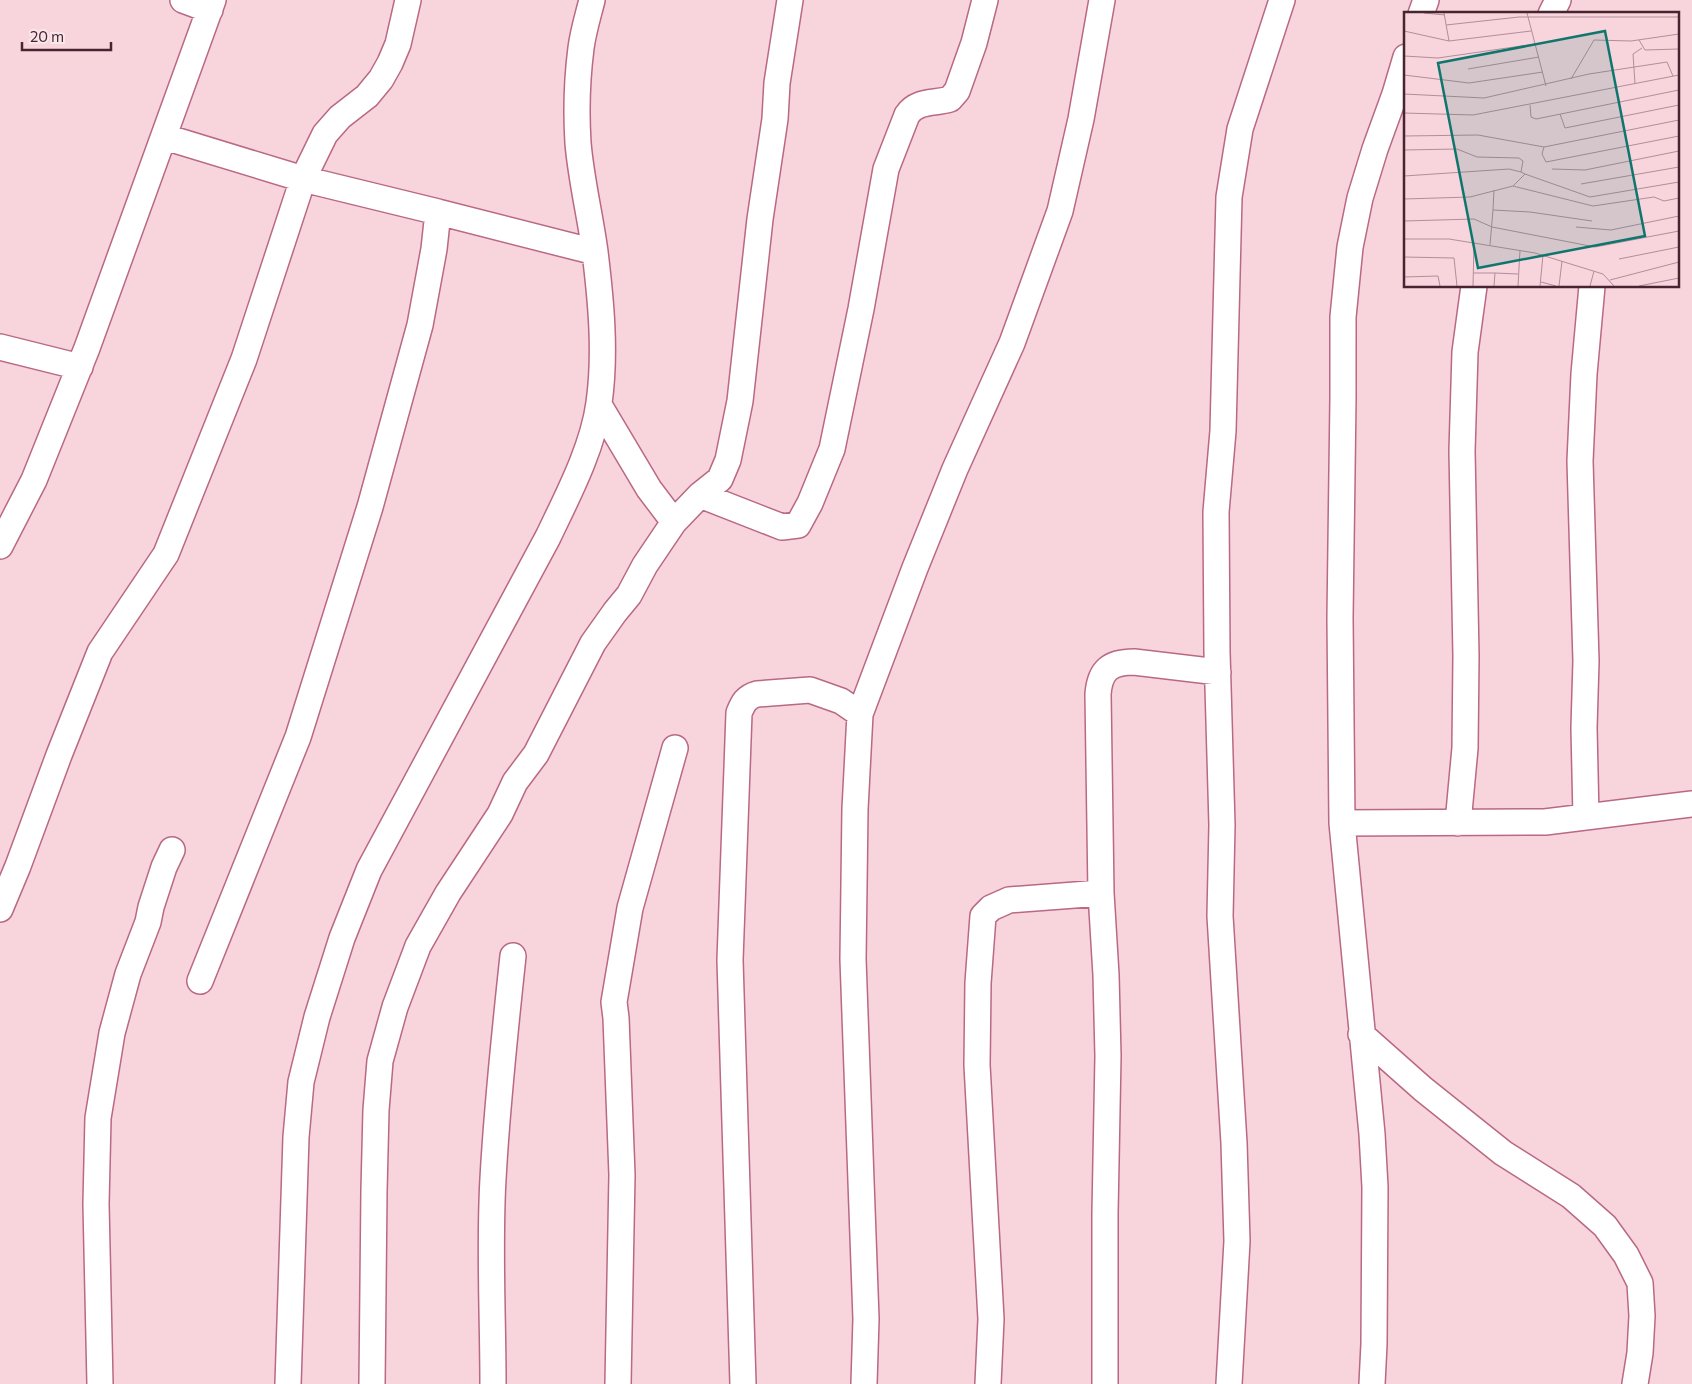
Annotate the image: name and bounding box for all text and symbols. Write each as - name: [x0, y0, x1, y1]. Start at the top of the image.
- inset map: [1404, 12, 1680, 288]
- scale bar: [22, 20, 111, 52]
- text: 20 m: [30, 27, 64, 45]

